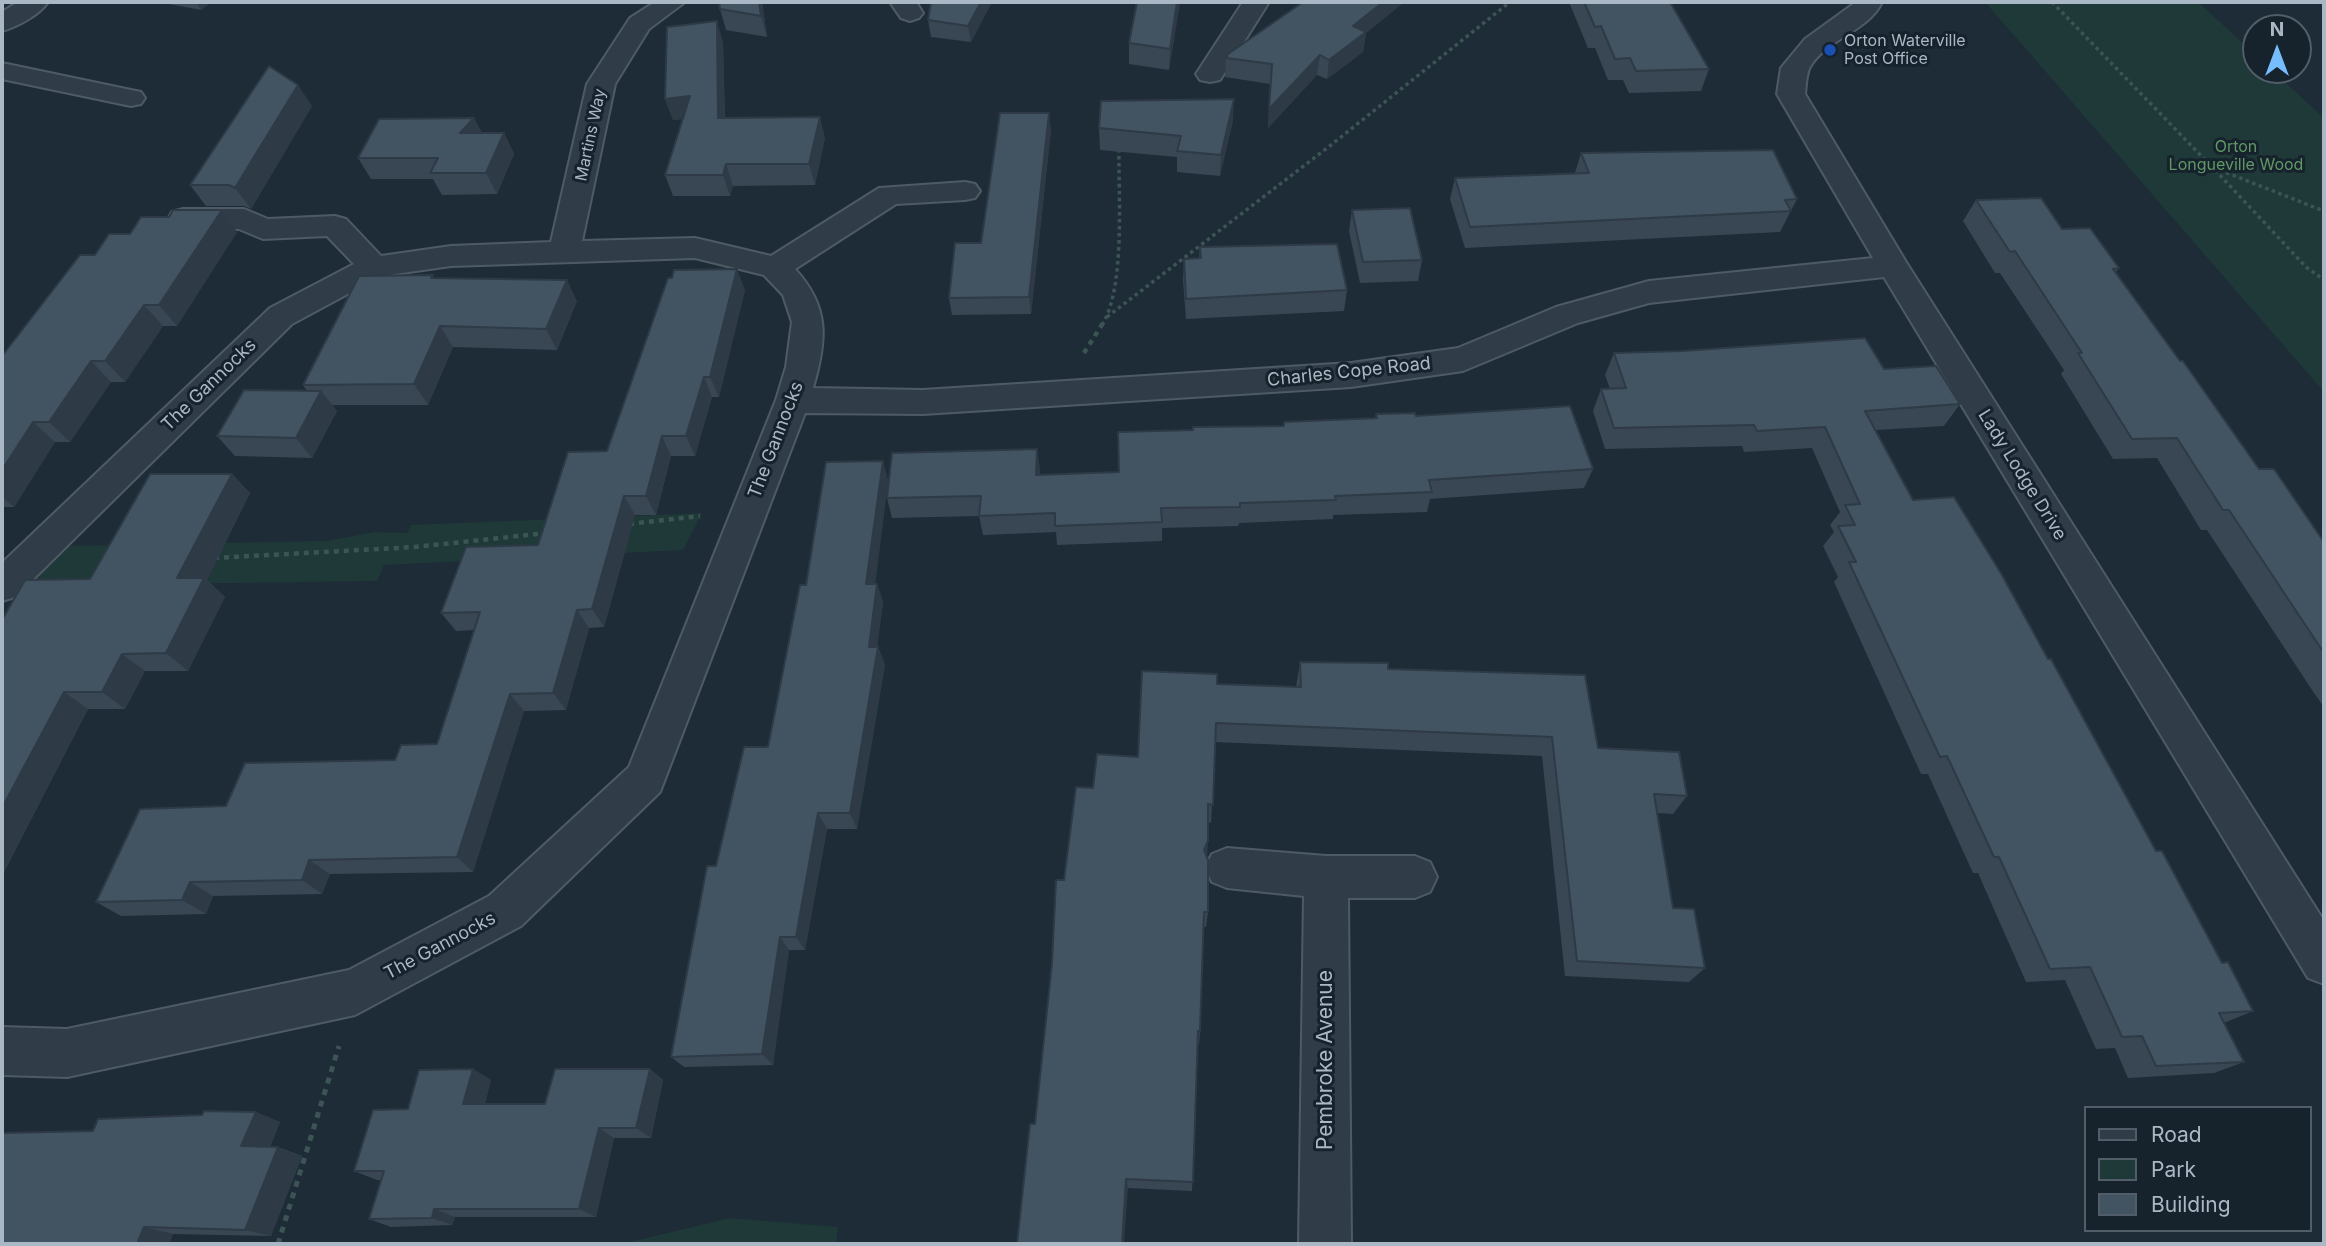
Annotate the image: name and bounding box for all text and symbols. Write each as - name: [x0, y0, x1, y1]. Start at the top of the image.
- north arrow: [2242, 14, 2312, 84]
- text: N: [2270, 18, 2284, 41]
- place label: Orton Waterville Post Office: [1844, 31, 1966, 69]
- marker: Orton Waterville Post Office: [1822, 42, 1838, 58]
- street label: Martins Way: [572, 87, 610, 183]
- park label: Orton Longueville Wood: [2169, 137, 2303, 175]
- street label: The Gannocks: [157, 334, 261, 436]
- street label: Charles Cope Road: [1266, 353, 1432, 391]
- street label: The Gannocks: [744, 379, 808, 501]
- street label: Lady Lodge Drive: [1973, 406, 2071, 544]
- street label: The Gannocks: [381, 908, 499, 984]
- street label: Pembroke Avenue: [1313, 970, 1339, 1150]
- legend: [2084, 1106, 2312, 1232]
- text: Road: [2151, 1122, 2202, 1147]
- text: Park: [2151, 1157, 2196, 1182]
- text: Building: [2151, 1192, 2231, 1217]

